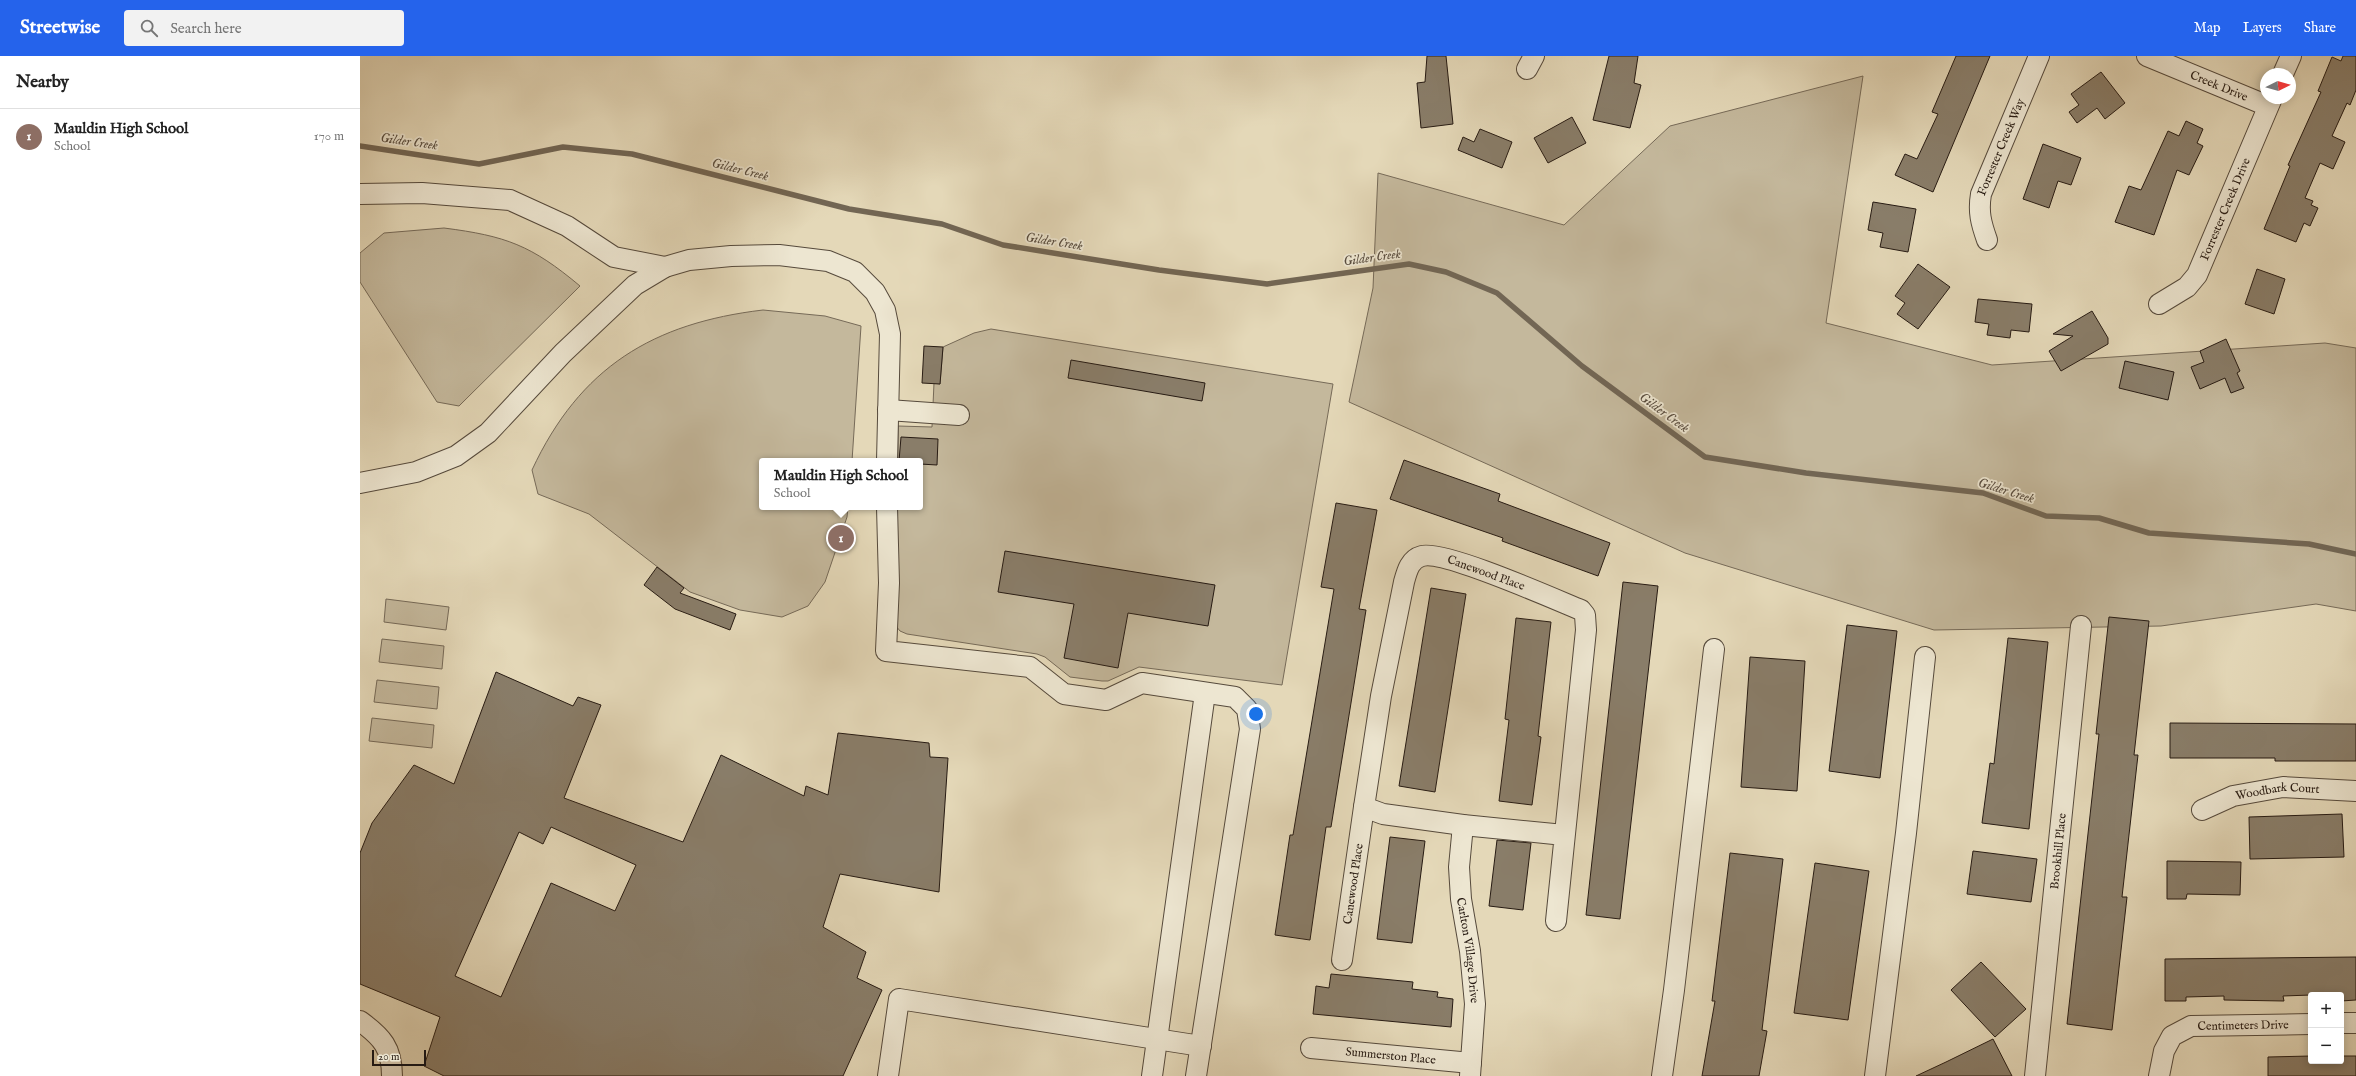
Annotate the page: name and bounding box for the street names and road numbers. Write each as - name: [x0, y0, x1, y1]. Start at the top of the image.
- street label: Creek Drive: [2188, 67, 2251, 105]
- street label: Forrester Creek Way: [1974, 96, 2028, 198]
- street label: Forrester Creek Drive: [2197, 155, 2254, 263]
- street label: Canewood Place: [1445, 552, 1527, 594]
- street label: Woodbark Court: [2234, 779, 2320, 803]
- street label: Brookhill Place: [2047, 812, 2069, 890]
- street label: Canewood Place: [1340, 842, 1366, 925]
- street label: Carlton Village Drive: [1453, 896, 1482, 1004]
- street label: Centimeters Drive: [2197, 1017, 2289, 1033]
- street label: Summerston Place: [1345, 1044, 1437, 1067]

